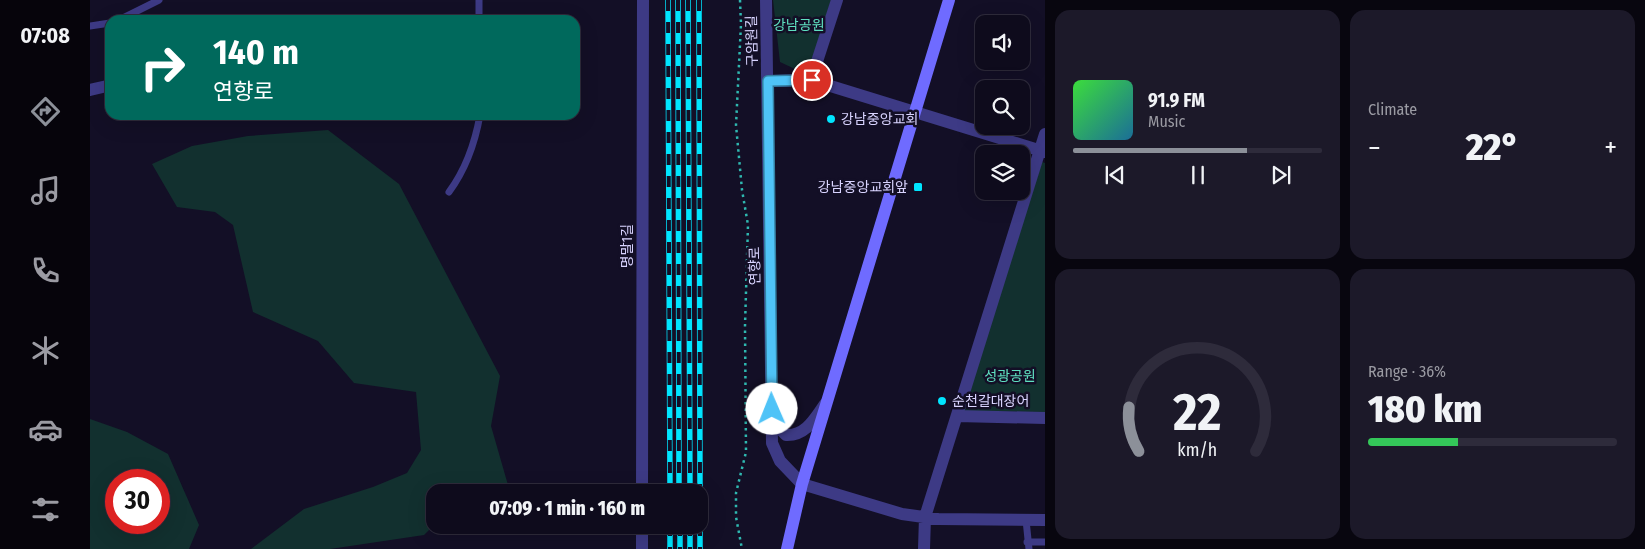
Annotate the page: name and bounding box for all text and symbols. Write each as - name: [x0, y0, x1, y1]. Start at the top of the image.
- street label: 구암원길: [743, 15, 761, 67]
- map controls: [975, 15, 1030, 200]
- button: sound: [975, 15, 1030, 70]
- park label: 강남공원: [773, 17, 825, 34]
- text: 07:08: [20, 22, 70, 49]
- text: 140 m: [213, 31, 299, 73]
- icon: right: [130, 35, 195, 100]
- pin: [791, 59, 833, 101]
- icon: arrive: [798, 66, 826, 94]
- text: 연향로: [213, 78, 274, 105]
- button: search: [975, 80, 1030, 135]
- text: 91.9 FM: [1148, 89, 1205, 112]
- icon: directions: [28, 94, 63, 129]
- text: Climate: [1368, 100, 1417, 119]
- place label: 강남중앙교회: [841, 111, 918, 128]
- text: Music: [1148, 112, 1185, 131]
- marker: 강남중앙교회: [825, 113, 837, 125]
- text: 22°: [1466, 124, 1519, 170]
- text: −: [1368, 131, 1381, 164]
- text: +: [1604, 131, 1617, 164]
- button: layers: [975, 145, 1030, 200]
- icon: previous: [1101, 161, 1129, 189]
- icon: pause: [1184, 161, 1212, 189]
- icon: next: [1267, 161, 1295, 189]
- icon: music: [28, 173, 63, 208]
- place label: 강남중앙교회앞: [818, 179, 908, 196]
- marker: 강남중앙교회앞: [912, 181, 924, 193]
- street label: 명말1길: [619, 224, 636, 268]
- street label: 연향로: [746, 246, 764, 285]
- icon: phone: [28, 253, 63, 288]
- icon: climate: [28, 333, 63, 368]
- text: Range · 36%: [1368, 362, 1446, 381]
- park label: 성광공원: [984, 368, 1036, 385]
- text: 22: [1172, 381, 1222, 444]
- position arrow: [745, 382, 797, 434]
- text: 180 km: [1368, 386, 1482, 432]
- place label: 순천갈대장어: [952, 393, 1029, 410]
- marker: 순천갈대장어: [936, 395, 948, 407]
- icon: car: [28, 412, 63, 447]
- text: km/h: [1178, 439, 1217, 461]
- speed limit sign: 30: [105, 469, 170, 534]
- icon: filters: [28, 492, 63, 527]
- text: 07:09 · 1 min · 160 m: [489, 497, 645, 520]

